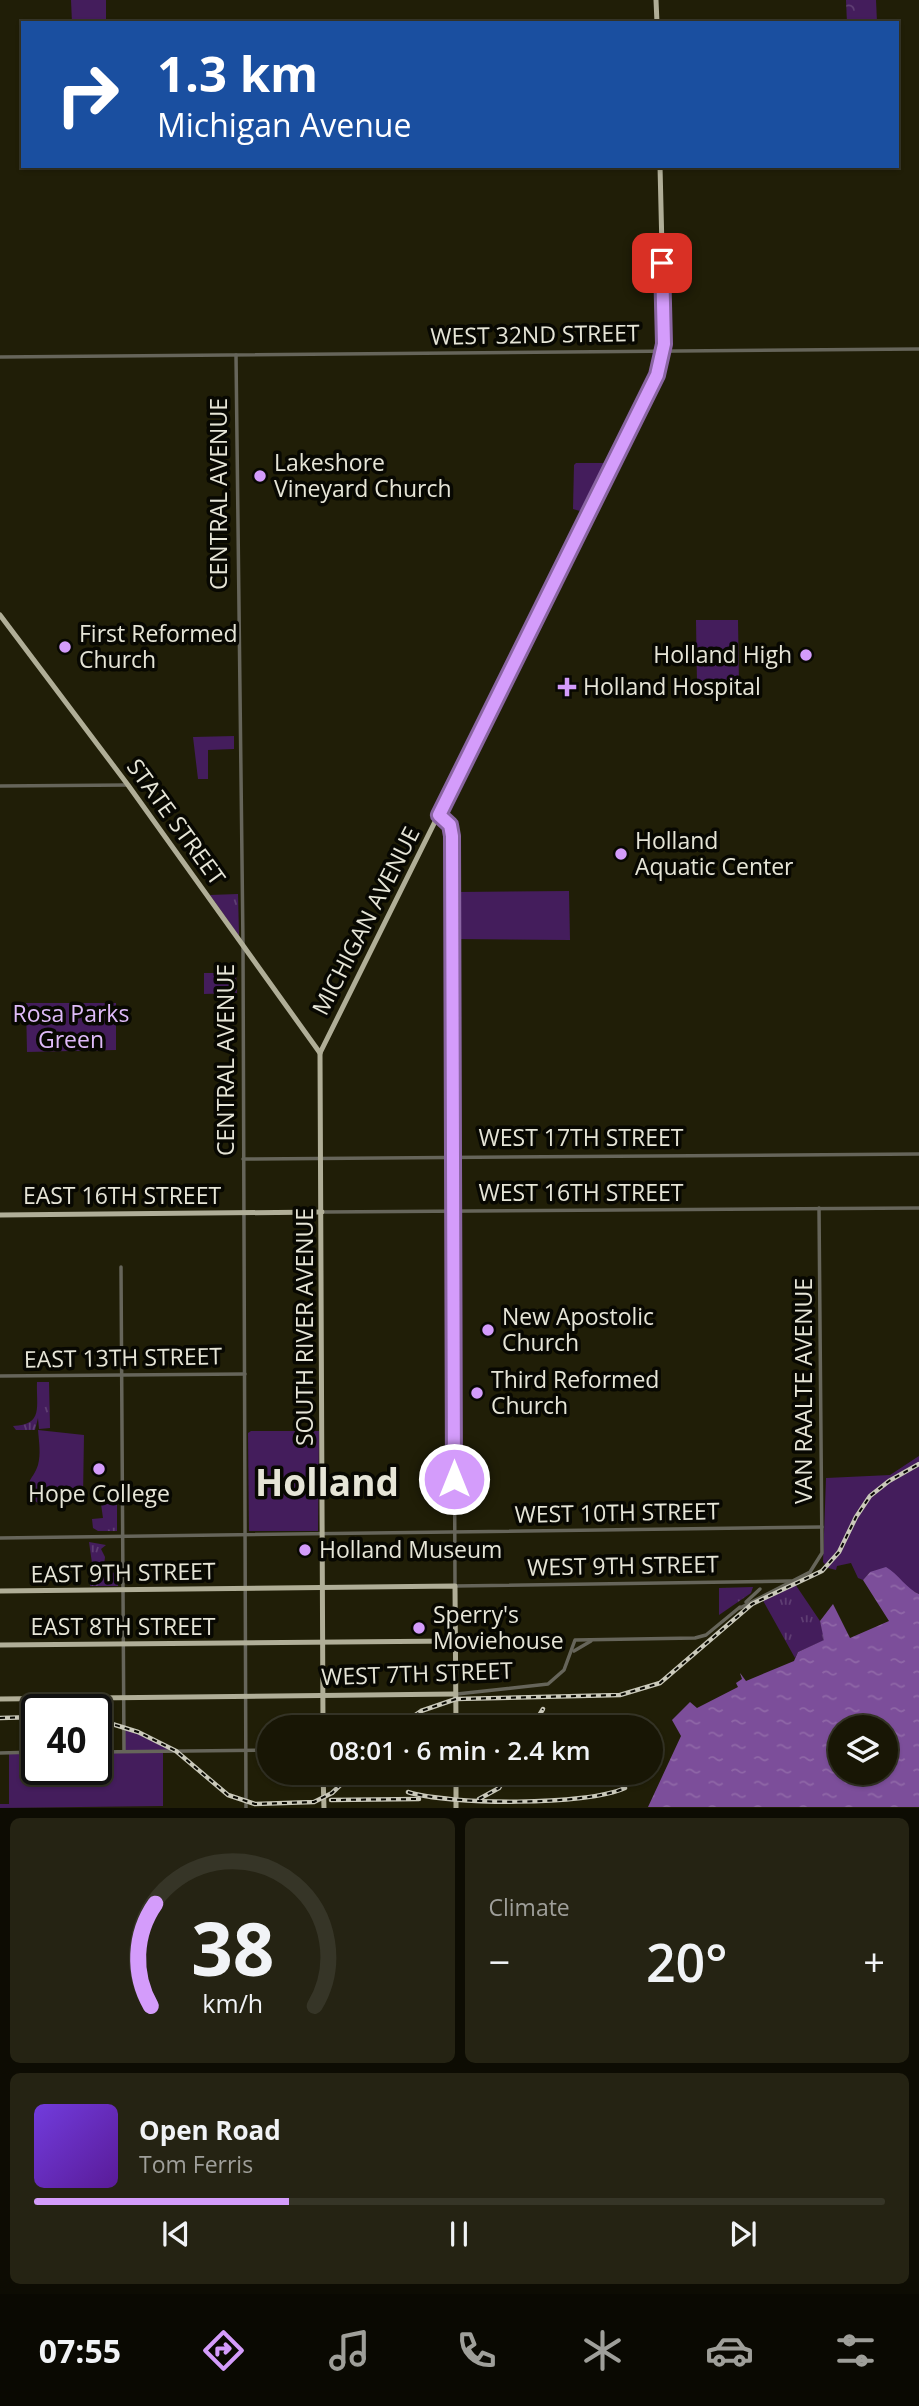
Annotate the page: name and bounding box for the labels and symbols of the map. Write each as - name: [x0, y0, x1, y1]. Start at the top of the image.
- pin: [632, 233, 692, 293]
- street label: WEST 32ND STREET: [430, 316, 640, 352]
- street label: CENTRAL AVENUE: [202, 398, 234, 590]
- place label: Lakeshore Vineyard Church: [274, 446, 452, 504]
- marker: Lakeshore Vineyard Church: [252, 468, 268, 484]
- place label: First Reformed Church: [79, 617, 238, 675]
- place label: Holland High: [653, 638, 792, 670]
- marker: First Reformed Church: [57, 639, 73, 655]
- marker: Holland High: [798, 647, 814, 663]
- place label: Holland Hospital: [583, 670, 761, 702]
- marker: Holland Hospital: [557, 677, 577, 697]
- street label: STATE STREET: [120, 752, 234, 891]
- street label: MICHIGAN AVENUE: [304, 821, 426, 1020]
- place label: Holland Aquatic Center: [635, 824, 794, 882]
- marker: Holland Aquatic Center: [613, 846, 629, 862]
- street label: CENTRAL AVENUE: [209, 964, 241, 1156]
- park label: Rosa Parks Green: [13, 997, 129, 1055]
- street label: WEST 17TH STREET: [479, 1121, 684, 1153]
- street label: WEST 16TH STREET: [479, 1176, 684, 1208]
- street label: EAST 16TH STREET: [23, 1179, 221, 1211]
- street label: SOUTH RIVER AVENUE: [288, 1208, 320, 1446]
- street label: VAN RAALTE AVENUE: [787, 1278, 819, 1504]
- place label: New Apostolic Church: [502, 1300, 654, 1358]
- marker: New Apostolic Church: [480, 1322, 496, 1338]
- street label: EAST 13TH STREET: [24, 1339, 223, 1375]
- place label: Third Reformed Church: [491, 1363, 659, 1421]
- marker: Third Reformed Church: [469, 1385, 485, 1401]
- position arrow: [417, 1442, 491, 1516]
- district label: Holland: [255, 1456, 399, 1507]
- marker: Hope College: [91, 1461, 107, 1477]
- place label: Hope College: [28, 1477, 170, 1509]
- street label: WEST 10TH STREET: [514, 1494, 720, 1530]
- place label: Holland Museum: [319, 1533, 502, 1565]
- marker: Holland Museum: [297, 1542, 313, 1558]
- street label: WEST 9TH STREET: [527, 1547, 719, 1583]
- street label: EAST 9TH STREET: [30, 1554, 216, 1590]
- place label: Sperry's Moviehouse: [433, 1598, 564, 1656]
- street label: EAST 8TH STREET: [30, 1610, 216, 1642]
- marker: Sperry's Moviehouse: [411, 1620, 427, 1636]
- street label: WEST 7TH STREET: [321, 1654, 514, 1692]
- speed limit sign: 40: [21, 1694, 112, 1785]

